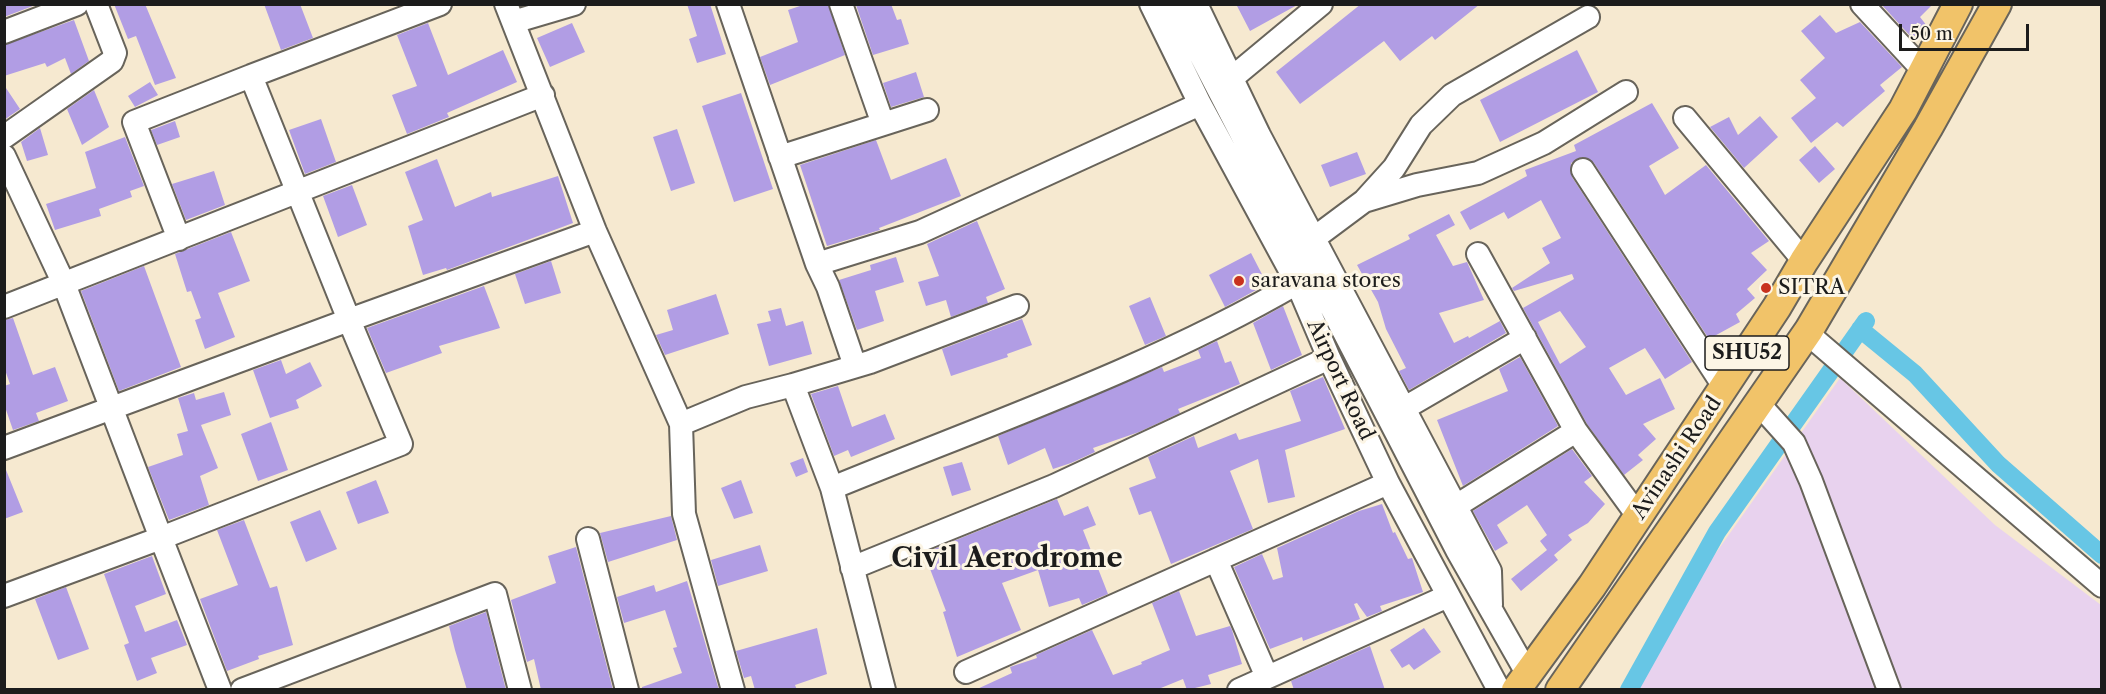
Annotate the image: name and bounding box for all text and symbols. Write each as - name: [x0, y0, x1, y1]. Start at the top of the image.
- scale bar: [1902, 12, 2032, 50]
- text: 50 m: [1910, 23, 1953, 45]
- place label: saravana stores: [1251, 268, 1401, 294]
- marker: saravana stores: [1232, 274, 1246, 288]
- place label: SITRA: [1778, 275, 1845, 301]
- marker: SITRA: [1759, 281, 1773, 295]
- street label: Airport Road: [1301, 316, 1379, 444]
- road number: SHU52: [1705, 336, 1789, 370]
- street label: Avinashi Road: [1627, 392, 1727, 524]
- district label: Civil Aerodrome: [891, 543, 1123, 575]

